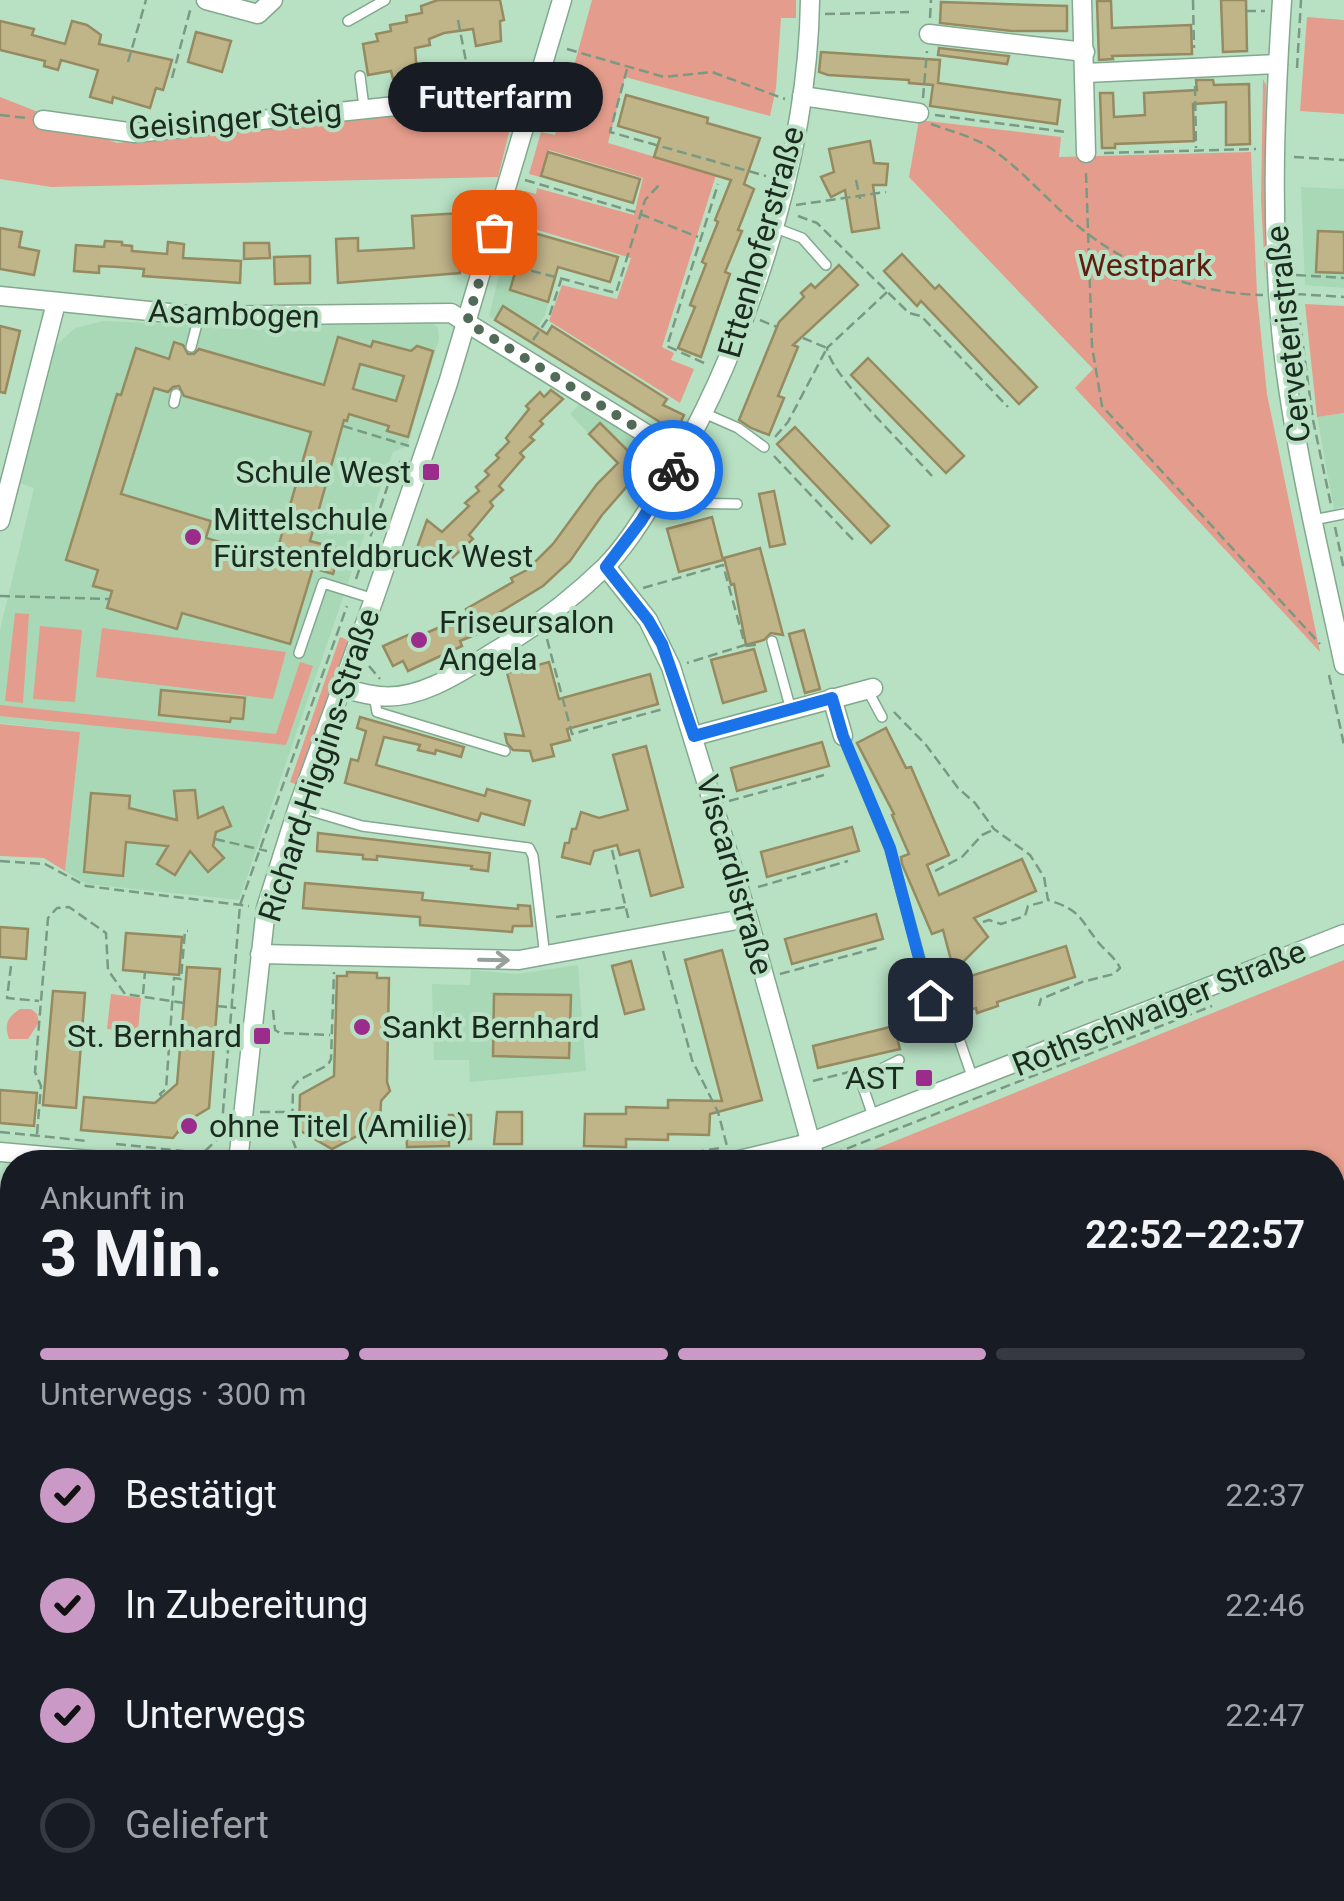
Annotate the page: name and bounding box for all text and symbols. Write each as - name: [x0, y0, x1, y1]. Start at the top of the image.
- callout: Futterfarm: [386, 62, 602, 132]
- text: Futterfarm: [418, 78, 573, 116]
- street label: Geisinger Steig: [127, 91, 343, 147]
- street label: Ettenhoferstraße: [710, 122, 812, 362]
- pin: [452, 190, 537, 275]
- icon: bag: [467, 205, 522, 260]
- street label: Cerveteristraße: [1258, 224, 1318, 444]
- park label: Westpark: [1078, 246, 1213, 284]
- street label: Asambogen: [148, 292, 320, 336]
- courier: [623, 420, 723, 520]
- icon: bike: [646, 443, 701, 498]
- place label: Schule West: [235, 453, 411, 491]
- marker: Schule West: [420, 461, 442, 483]
- place label: Mittelschule Fürstenfeldbruck West: [213, 500, 533, 575]
- marker: Mittelschule Fürstenfeldbruck West: [182, 526, 204, 548]
- place label: Friseursalon Angela: [439, 603, 615, 678]
- street label: Richard-Higgins-Straße: [250, 604, 388, 926]
- marker: Friseursalon Angela: [408, 629, 430, 651]
- street label: Viscardistraße: [688, 771, 782, 979]
- street label: Rothschwaiger Straße: [1007, 932, 1311, 1084]
- one-way arrow: [476, 950, 509, 970]
- pin: [888, 958, 973, 1043]
- icon: home: [903, 973, 958, 1028]
- place label: Sankt Bernhard: [382, 1008, 600, 1046]
- marker: Sankt Bernhard: [351, 1016, 373, 1038]
- place label: St. Bernhard: [67, 1017, 242, 1055]
- marker: St. Bernhard: [251, 1025, 273, 1047]
- place label: AST: [845, 1059, 904, 1097]
- marker: AST: [913, 1067, 935, 1089]
- place label: ohne Titel (Amilie): [209, 1107, 468, 1145]
- marker: ohne Titel (Amilie): [178, 1115, 200, 1137]
- text: Ankunft in: [40, 1179, 185, 1217]
- text: 22:52–22:57: [1085, 1213, 1305, 1257]
- text: 3 Min.: [40, 1216, 223, 1292]
- text: Unterwegs · 300 m: [40, 1375, 307, 1413]
- icon: check: [40, 1468, 95, 1523]
- text: Bestätigt: [125, 1473, 277, 1517]
- text: 22:37: [1225, 1476, 1305, 1514]
- icon: check: [40, 1578, 95, 1633]
- text: In Zubereitung: [125, 1583, 368, 1627]
- text: 22:46: [1225, 1586, 1305, 1624]
- icon: check: [40, 1688, 95, 1743]
- text: Unterwegs: [125, 1693, 306, 1737]
- text: 22:47: [1225, 1696, 1305, 1734]
- text: Geliefert: [125, 1803, 269, 1847]

